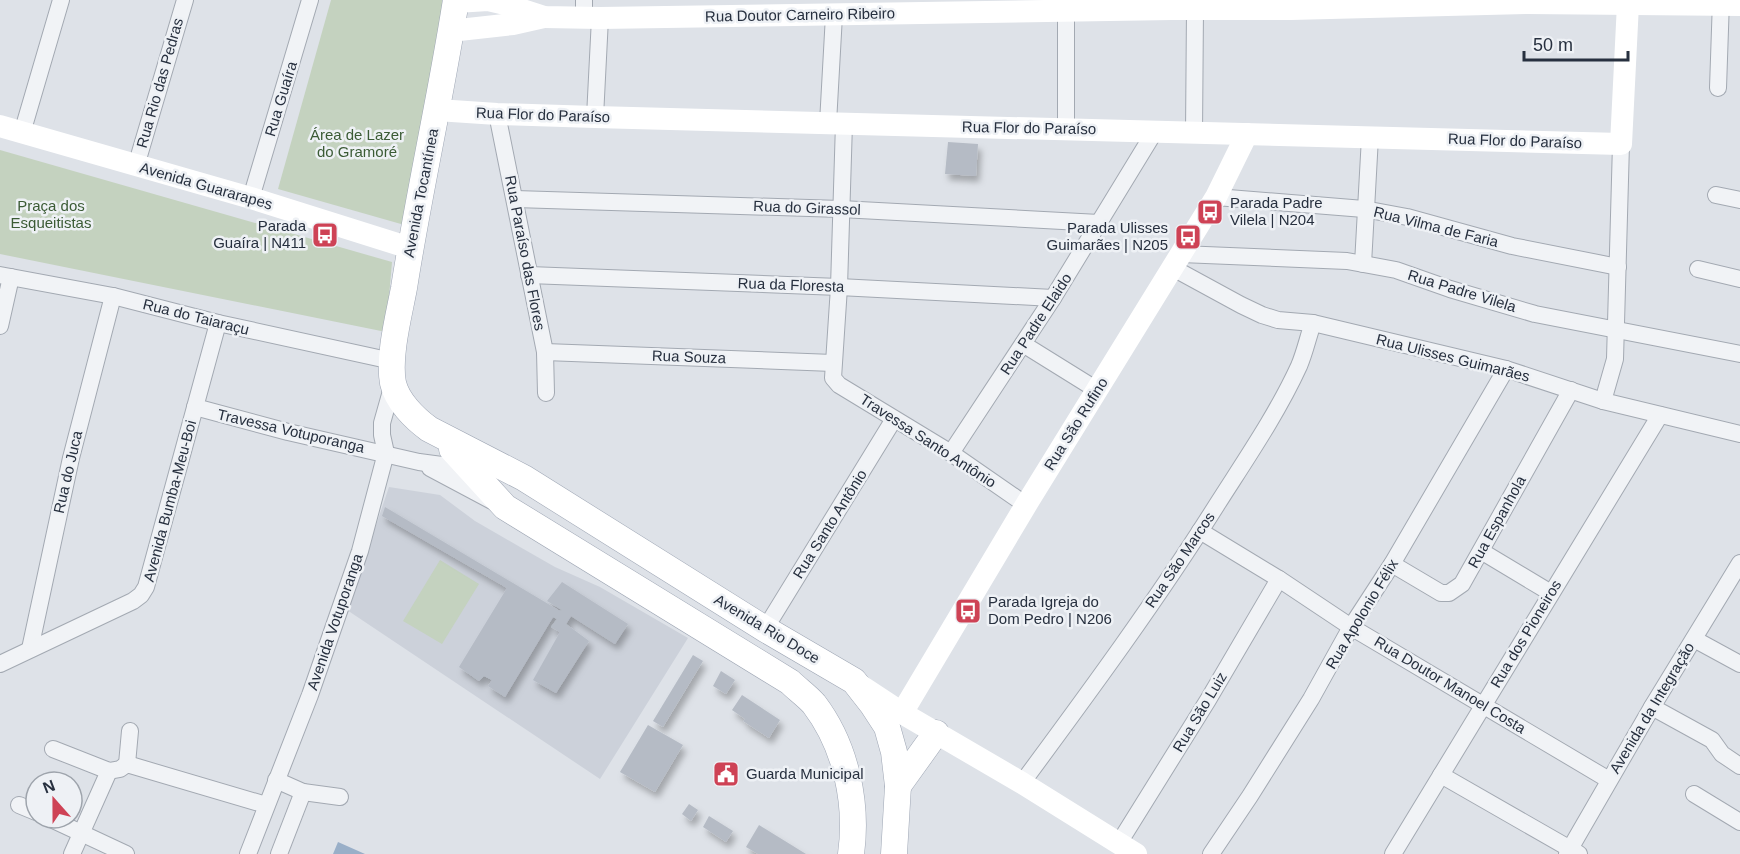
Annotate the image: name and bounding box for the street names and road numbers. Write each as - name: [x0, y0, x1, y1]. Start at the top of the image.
- street label: Rua Doutor Carneiro Ribeiro: [705, 4, 895, 25]
- street label: Rua Rio das Pedras: [133, 16, 186, 150]
- street label: Rua Guaíra: [261, 59, 300, 138]
- street label: Rua Flor do Paraíso: [476, 104, 610, 125]
- street label: Rua Flor do Paraíso: [962, 118, 1096, 137]
- street label: Avenida Tocantínea: [400, 126, 441, 259]
- street label: Rua Flor do Paraíso: [1448, 130, 1582, 151]
- street label: Avenida Guararapes: [138, 158, 274, 213]
- street label: Rua Paraíso das Flores: [502, 174, 549, 332]
- street label: Rua do Girassol: [753, 197, 861, 218]
- street label: Rua Vilma de Faria: [1372, 203, 1501, 250]
- street label: Rua Padre Vilela: [1406, 266, 1519, 315]
- street label: Rua Padre Elaido: [996, 270, 1075, 378]
- street label: Rua da Floresta: [737, 274, 845, 295]
- street label: Rua do Taiaraçu: [141, 295, 251, 338]
- street label: Rua Ulisses Guimarães: [1375, 330, 1532, 385]
- street label: Rua Souza: [652, 347, 727, 366]
- street label: Rua São Rufino: [1040, 374, 1111, 473]
- street label: Travessa Santo Antônio: [857, 390, 999, 491]
- street label: Travessa Votuporanga: [216, 405, 367, 456]
- street label: Avenida Bumba-Meu-Boi: [140, 418, 199, 583]
- street label: Rua do Juca: [50, 428, 85, 515]
- street label: Rua Santo Antônio: [789, 466, 870, 581]
- street label: Rua Espanhola: [1464, 472, 1529, 571]
- street label: Rua São Marcos: [1141, 509, 1218, 611]
- street label: Avenida Votuporanga: [303, 551, 366, 692]
- street label: Rua Apolonio Félix: [1322, 555, 1401, 672]
- street label: Rua dos Pioneiros: [1487, 577, 1564, 691]
- street label: Avenida Rio Doce: [712, 590, 823, 667]
- street label: Rua Doutor Manoel Costa: [1372, 633, 1530, 737]
- street label: Avenida da Integração: [1606, 639, 1697, 776]
- street label: Rua São Luiz: [1169, 669, 1230, 755]

